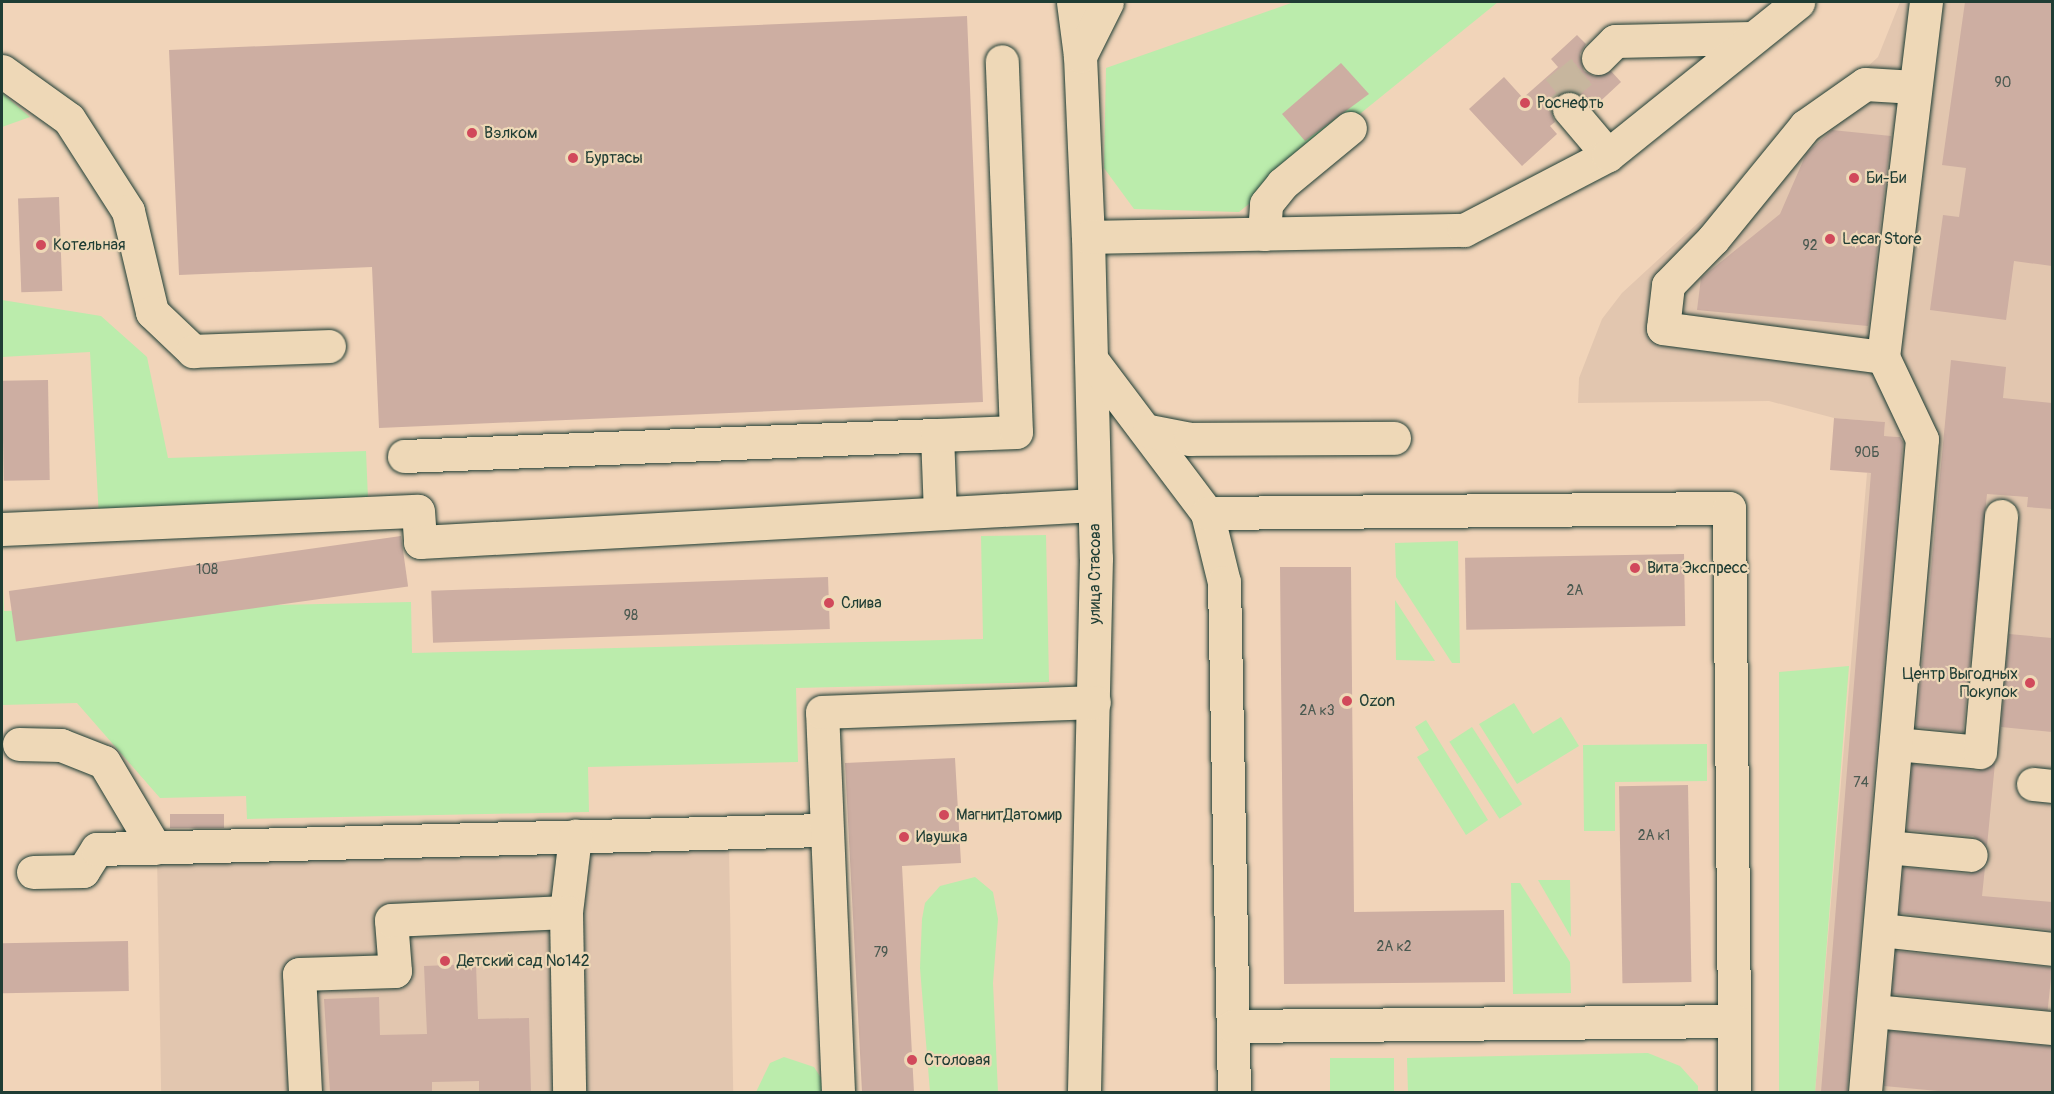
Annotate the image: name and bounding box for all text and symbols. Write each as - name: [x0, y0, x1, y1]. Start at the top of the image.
- house number: 90: [1995, 75, 2011, 91]
- place label: Роснефть: [1537, 93, 1604, 113]
- marker: Роснефть: [1518, 96, 1532, 110]
- place label: Вэлком: [484, 123, 537, 143]
- marker: Вэлком: [465, 126, 479, 140]
- place label: Буртасы: [585, 148, 643, 168]
- marker: Буртасы: [566, 151, 580, 165]
- place label: Би-Би: [1866, 168, 1906, 188]
- marker: Би-Би: [1847, 171, 1861, 185]
- place label: Lecar Store: [1842, 229, 1921, 249]
- marker: Lecar Store: [1823, 232, 1837, 246]
- place label: Котельная: [53, 235, 125, 255]
- marker: Котельная: [34, 238, 48, 252]
- house number: 92: [1802, 238, 1818, 254]
- house number: 90Б: [1854, 445, 1880, 461]
- street label: улица Стасова: [1085, 524, 1105, 624]
- place label: Вита Экспресс: [1647, 558, 1748, 578]
- marker: Вита Экспресс: [1628, 561, 1642, 575]
- house number: 108: [196, 562, 218, 578]
- house number: 2А: [1567, 583, 1583, 599]
- place label: Слива: [841, 593, 882, 613]
- marker: Слива: [822, 596, 836, 610]
- house number: 98: [624, 608, 638, 624]
- place label: Центр Выгодных Покупок: [1902, 664, 2018, 702]
- marker: Центр Выгодных Покупок: [2023, 676, 2037, 690]
- place label: Ozon: [1359, 691, 1395, 711]
- marker: Ozon: [1340, 694, 1354, 708]
- house number: 2А к3: [1300, 703, 1334, 719]
- house number: 74: [1853, 775, 1869, 791]
- place label: МагнитДатомир: [956, 805, 1062, 825]
- marker: МагнитДатомир: [937, 808, 951, 822]
- place label: Ивушка: [916, 827, 967, 847]
- house number: 2А к1: [1638, 828, 1670, 844]
- marker: Ивушка: [897, 830, 911, 844]
- house number: 2А к2: [1377, 939, 1411, 955]
- house number: 79: [874, 945, 888, 961]
- place label: Детский сад №142: [457, 951, 590, 971]
- marker: Детский сад №142: [438, 954, 452, 968]
- place label: Столовая: [924, 1050, 990, 1070]
- marker: Столовая: [905, 1053, 919, 1067]

